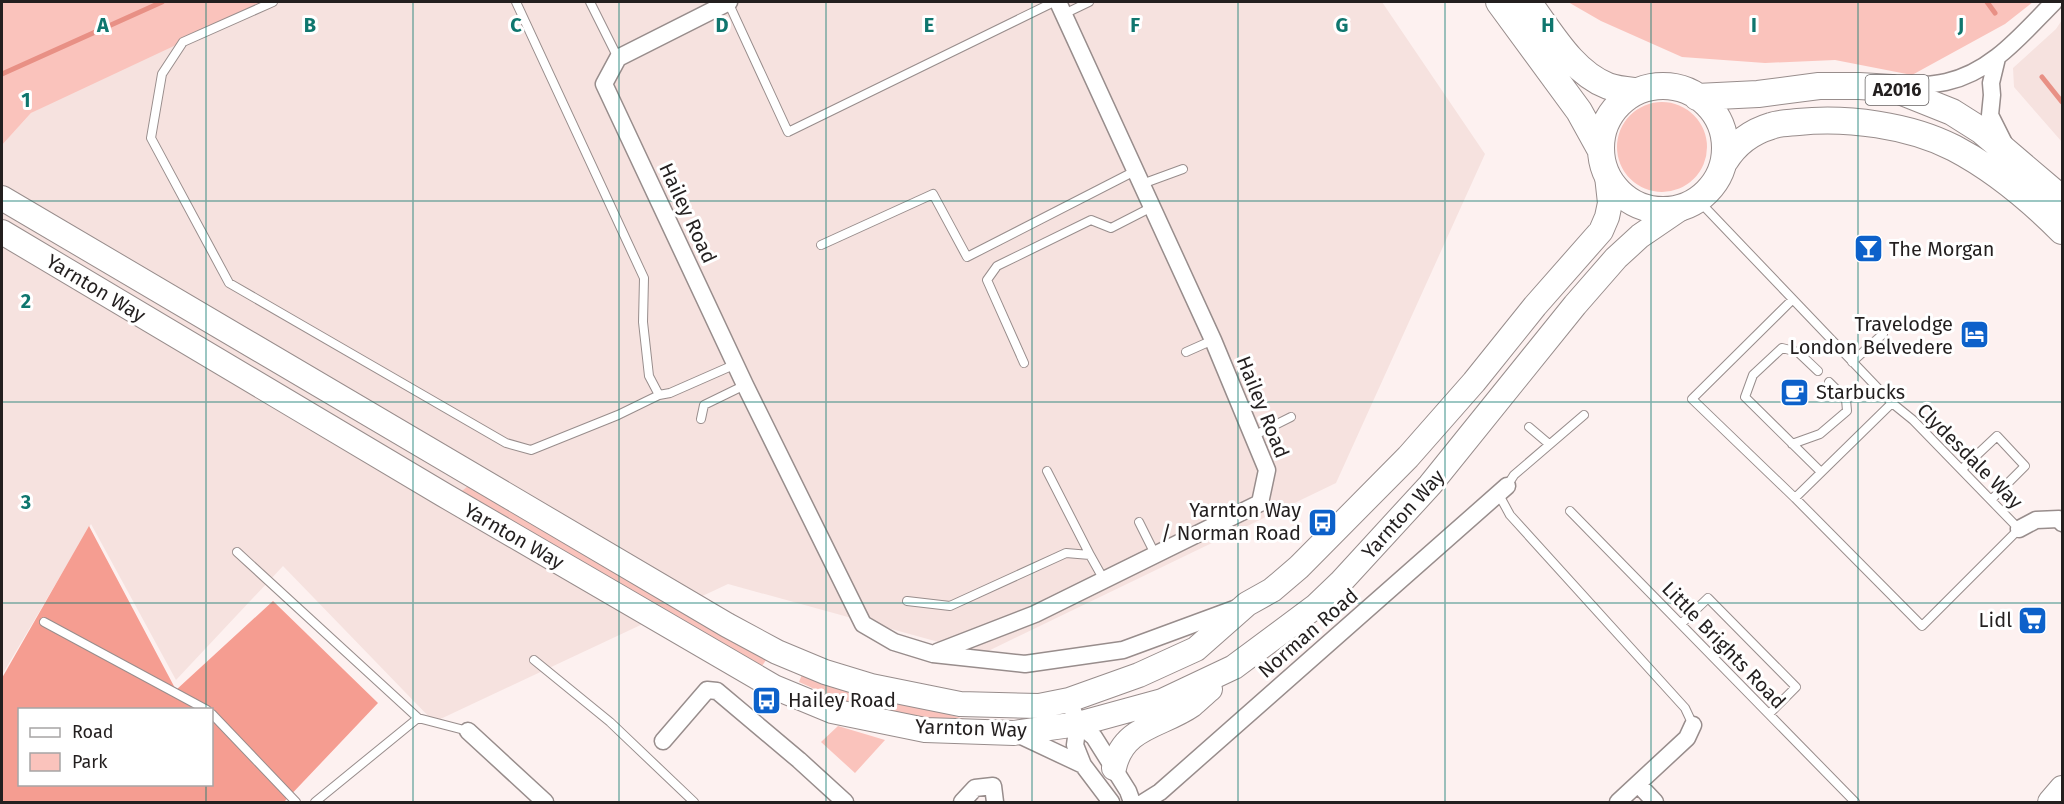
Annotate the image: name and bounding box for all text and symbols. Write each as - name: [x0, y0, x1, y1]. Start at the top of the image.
- text: A: [96, 13, 110, 37]
- text: B: [304, 13, 316, 37]
- text: C: [510, 13, 522, 37]
- text: D: [715, 13, 729, 37]
- text: E: [924, 13, 934, 37]
- text: F: [1130, 13, 1140, 37]
- text: G: [1336, 13, 1348, 37]
- text: H: [1541, 13, 1555, 37]
- text: I: [1751, 13, 1757, 37]
- text: J: [1957, 13, 1964, 37]
- road number: A2016: [1866, 75, 1928, 105]
- text: 1: [21, 88, 31, 112]
- street label: Hailey Road: [654, 159, 722, 267]
- bar icon: The Morgan: [1852, 233, 1884, 265]
- place label: The Morgan: [1889, 237, 1995, 261]
- street label: Yarnton Way: [42, 249, 150, 327]
- text: 2: [21, 289, 31, 313]
- place label: Travelodge London Belvedere: [1789, 312, 1953, 359]
- hotel icon: Travelodge London Belvedere: [1958, 319, 1990, 351]
- street label: Hailey Road: [1232, 352, 1294, 462]
- cafe icon: Starbucks: [1779, 376, 1811, 408]
- place label: Starbucks: [1816, 380, 1905, 404]
- street label: Clydesdale Way: [1912, 398, 2028, 514]
- street label: Yarnton Way: [1357, 464, 1449, 564]
- text: 3: [20, 490, 31, 514]
- street label: Yarnton Way: [460, 498, 569, 574]
- place label: Yarnton Way / Norman Road: [1161, 498, 1301, 545]
- bus stop icon: Yarnton Way / Norman Road: [1306, 506, 1338, 538]
- street label: Little Brights Road: [1657, 576, 1791, 714]
- street label: Norman Road: [1253, 583, 1363, 683]
- supermarket icon: Lidl: [2017, 604, 2049, 636]
- place label: Lidl: [1979, 608, 2012, 632]
- bus stop icon: Hailey Road: [751, 684, 783, 716]
- place label: Hailey Road: [788, 688, 896, 712]
- legend: [18, 708, 213, 786]
- street label: Yarnton Way: [915, 714, 1027, 742]
- text: Road: [72, 721, 114, 743]
- text: Park: [72, 751, 108, 773]

